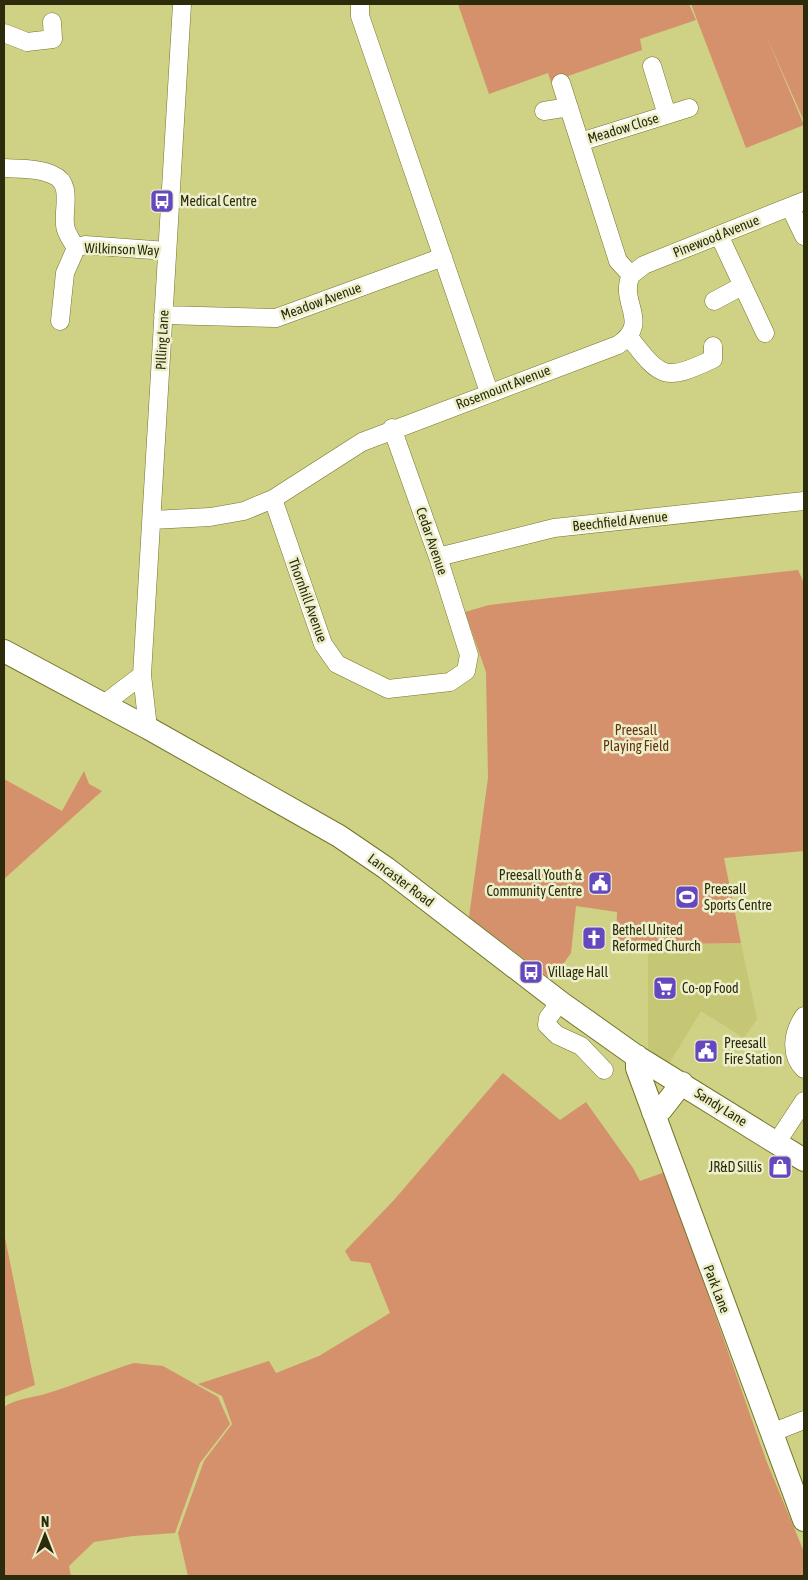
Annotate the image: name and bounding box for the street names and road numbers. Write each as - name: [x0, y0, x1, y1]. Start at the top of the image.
- street label: Meadow Close: [586, 110, 660, 146]
- street label: Pinewood Avenue: [671, 211, 761, 261]
- street label: Wilkinson Way: [84, 240, 160, 258]
- street label: Meadow Avenue: [279, 279, 363, 323]
- street label: Pilling Lane: [152, 309, 172, 371]
- street label: Rosemount Avenue: [454, 362, 552, 412]
- street label: Cedar Avenue: [413, 505, 451, 577]
- street label: Beechfield Avenue: [572, 508, 668, 534]
- street label: Thornhill Avenue: [285, 556, 331, 644]
- street label: Lancaster Road: [365, 850, 437, 910]
- street label: Sandy Lane: [692, 1085, 750, 1129]
- street label: Park Lane: [701, 1263, 733, 1315]

